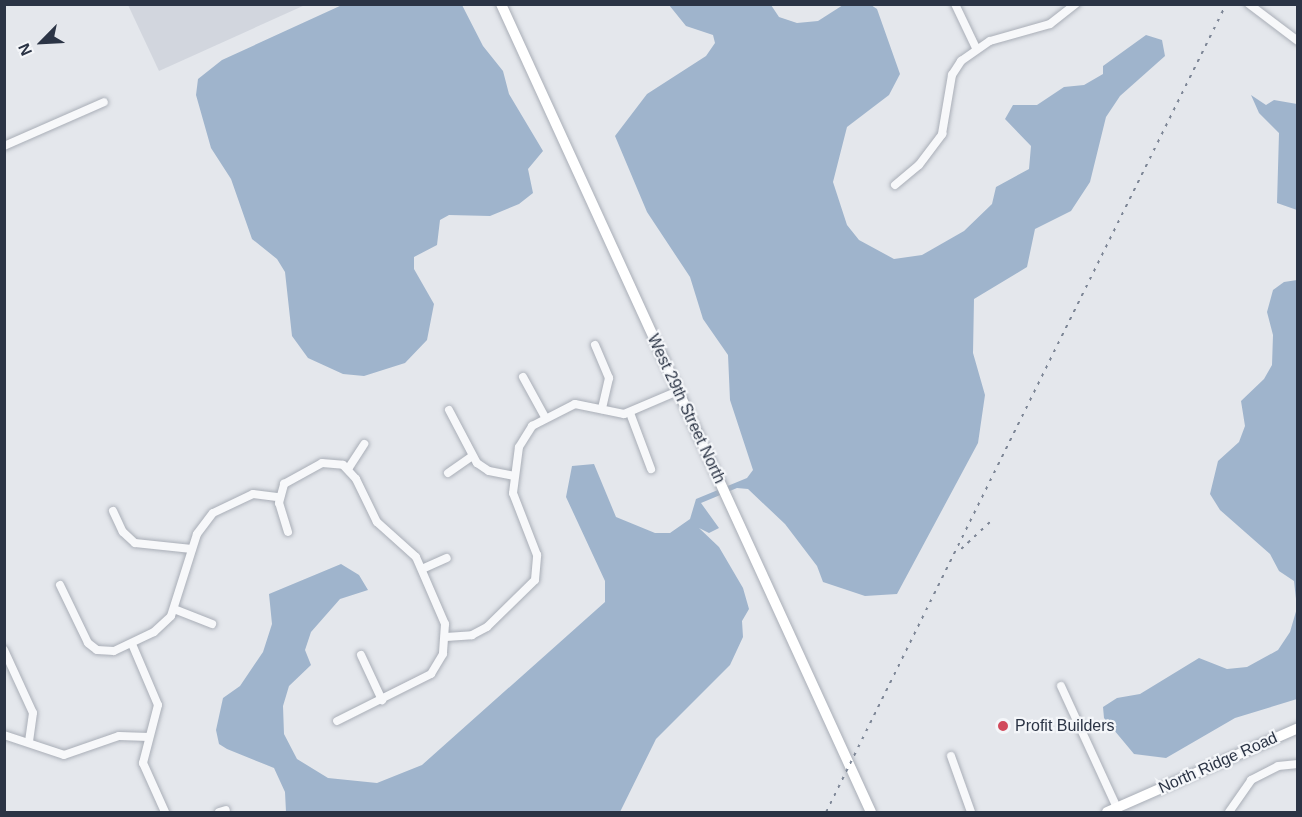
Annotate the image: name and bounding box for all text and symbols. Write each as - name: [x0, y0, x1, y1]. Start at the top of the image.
- north arrow: [12, 12, 72, 72]
- text: N: [15, 41, 35, 58]
- street label: West 29th Street North: [643, 331, 729, 487]
- place label: Profit Builders: [1015, 716, 1115, 736]
- marker: Profit Builders: [996, 719, 1010, 733]
- street label: North Ridge Road: [1156, 728, 1280, 798]

